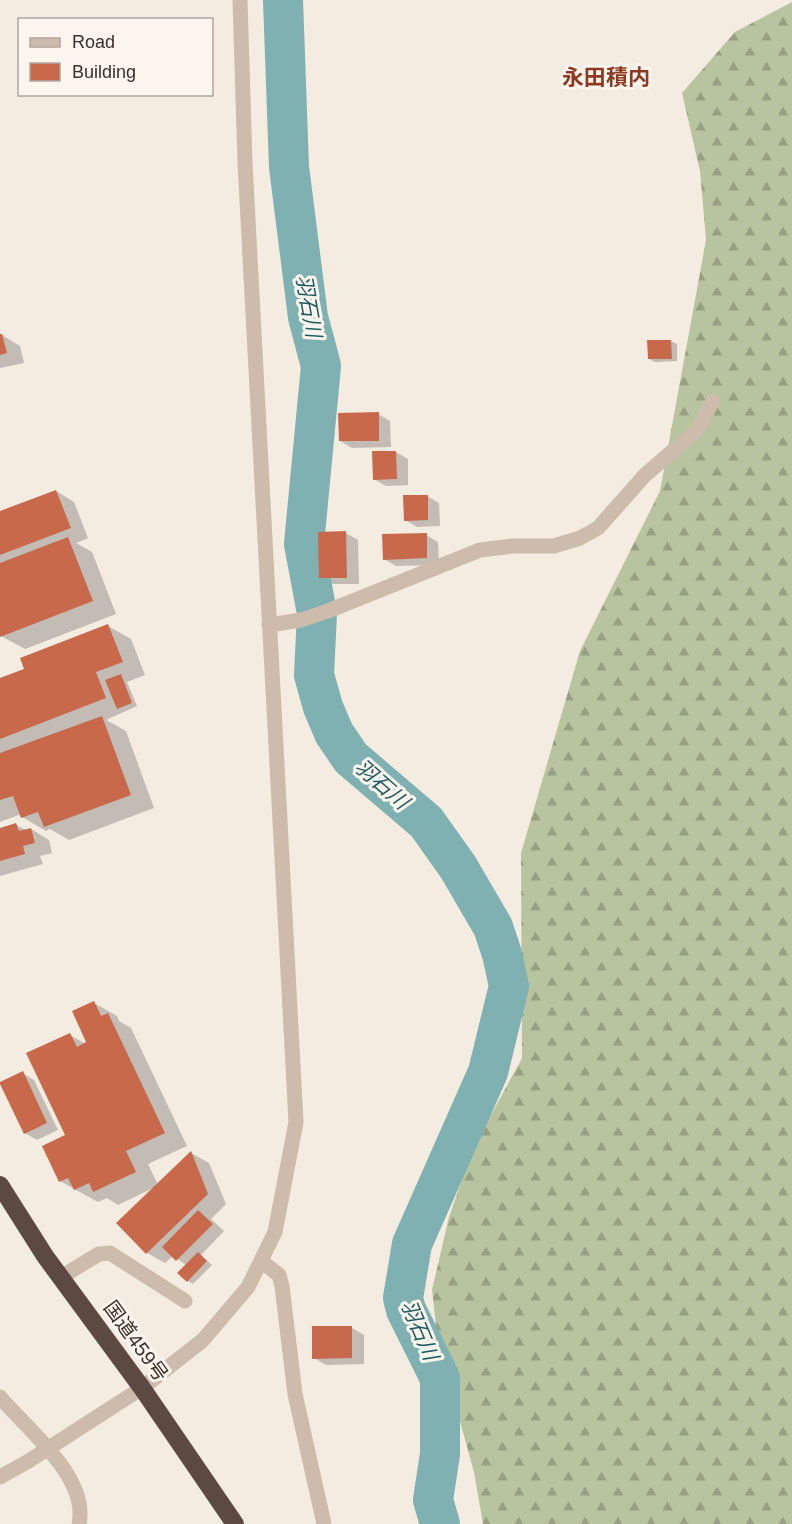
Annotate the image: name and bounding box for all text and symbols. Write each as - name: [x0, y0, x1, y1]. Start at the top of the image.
- legend: [18, 18, 213, 96]
- text: Road: [72, 32, 115, 52]
- text: Building: [72, 62, 136, 82]
- district label: 永田積内: [562, 65, 650, 90]
- water label: 羽石川: [292, 273, 326, 341]
- water label: 羽石川: [351, 755, 415, 815]
- street label: 国道459号: [100, 1297, 172, 1385]
- water label: 羽石川: [397, 1297, 444, 1365]

